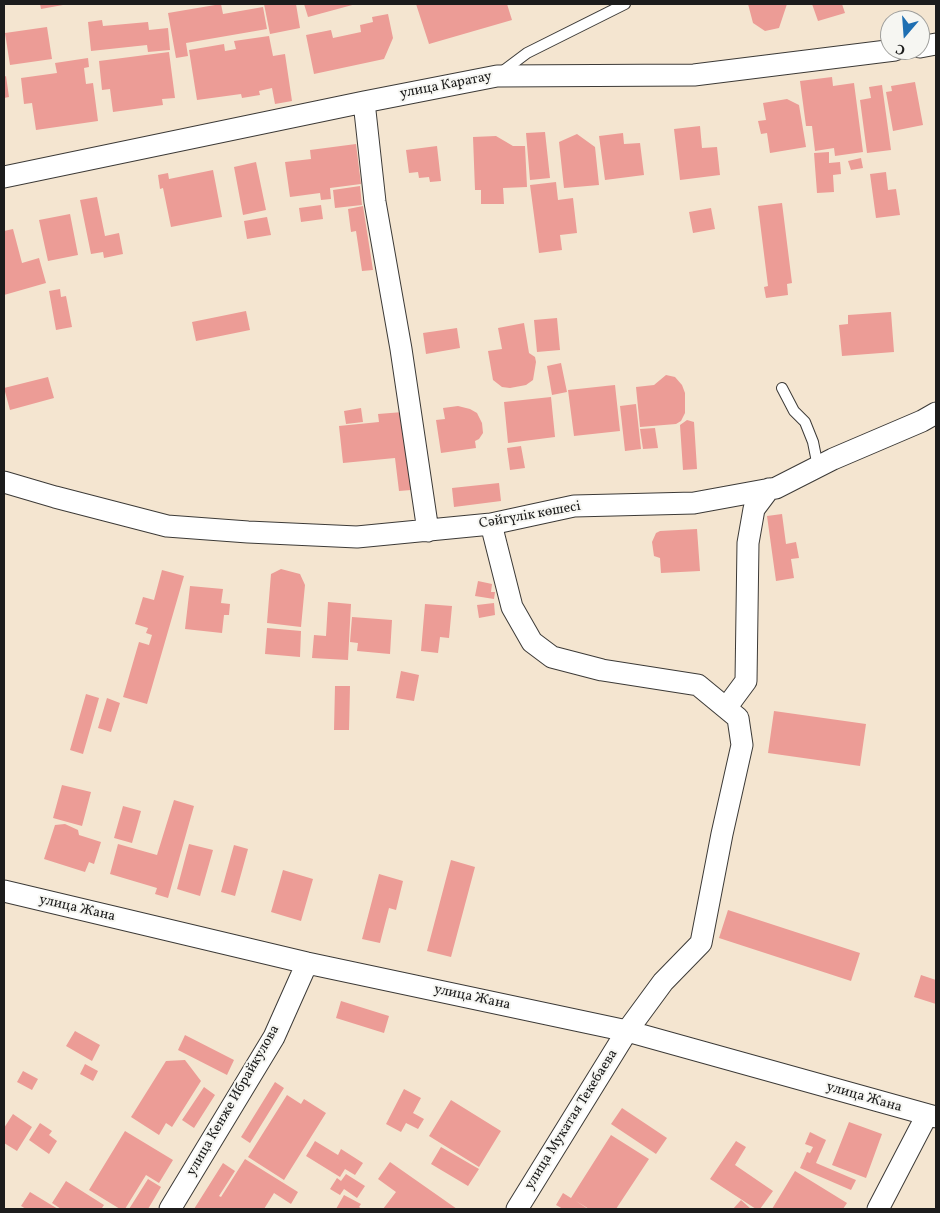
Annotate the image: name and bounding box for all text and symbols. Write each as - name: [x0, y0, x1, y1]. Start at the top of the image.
- north arrow: [880, 10, 930, 60]
- text: С: [893, 38, 908, 59]
- street label: улица Каратау: [399, 69, 493, 103]
- street label: Сәйгүлік көшесі: [478, 499, 582, 533]
- street label: улица Жана: [37, 892, 117, 926]
- street label: улица Жана: [432, 982, 512, 1014]
- street label: улица Кенже Ибрайкулова: [184, 1023, 284, 1179]
- street label: улица Мукатая Текебаева: [522, 1047, 622, 1193]
- street label: улица Жана: [824, 1079, 904, 1117]

